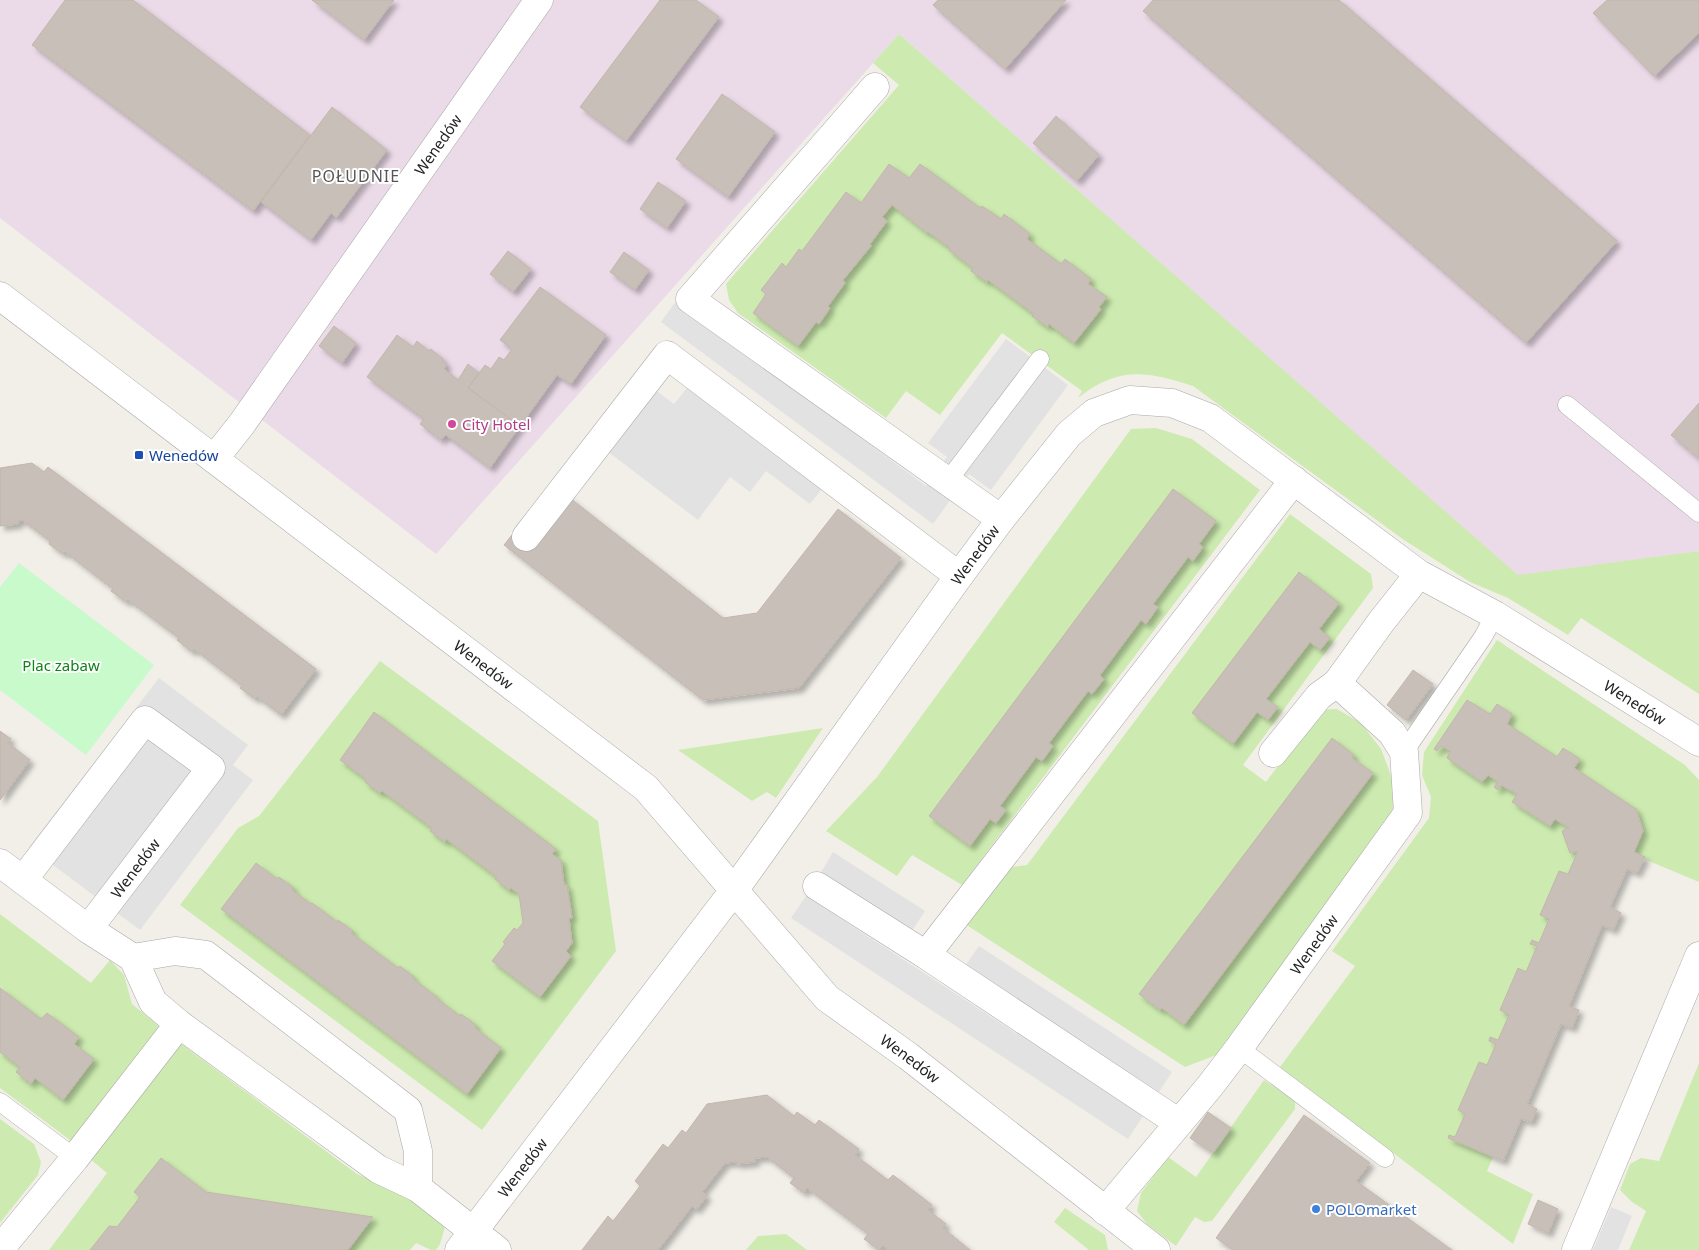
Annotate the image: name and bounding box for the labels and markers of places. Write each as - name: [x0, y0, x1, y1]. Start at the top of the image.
- place label: City Hotel: [462, 414, 530, 434]
- marker: City Hotel: [446, 418, 458, 430]
- place label: Wenedów: [149, 445, 219, 465]
- marker: Wenedów: [133, 449, 145, 461]
- place label: POLOmarket: [1326, 1199, 1417, 1219]
- marker: POLOmarket: [1310, 1203, 1322, 1215]

